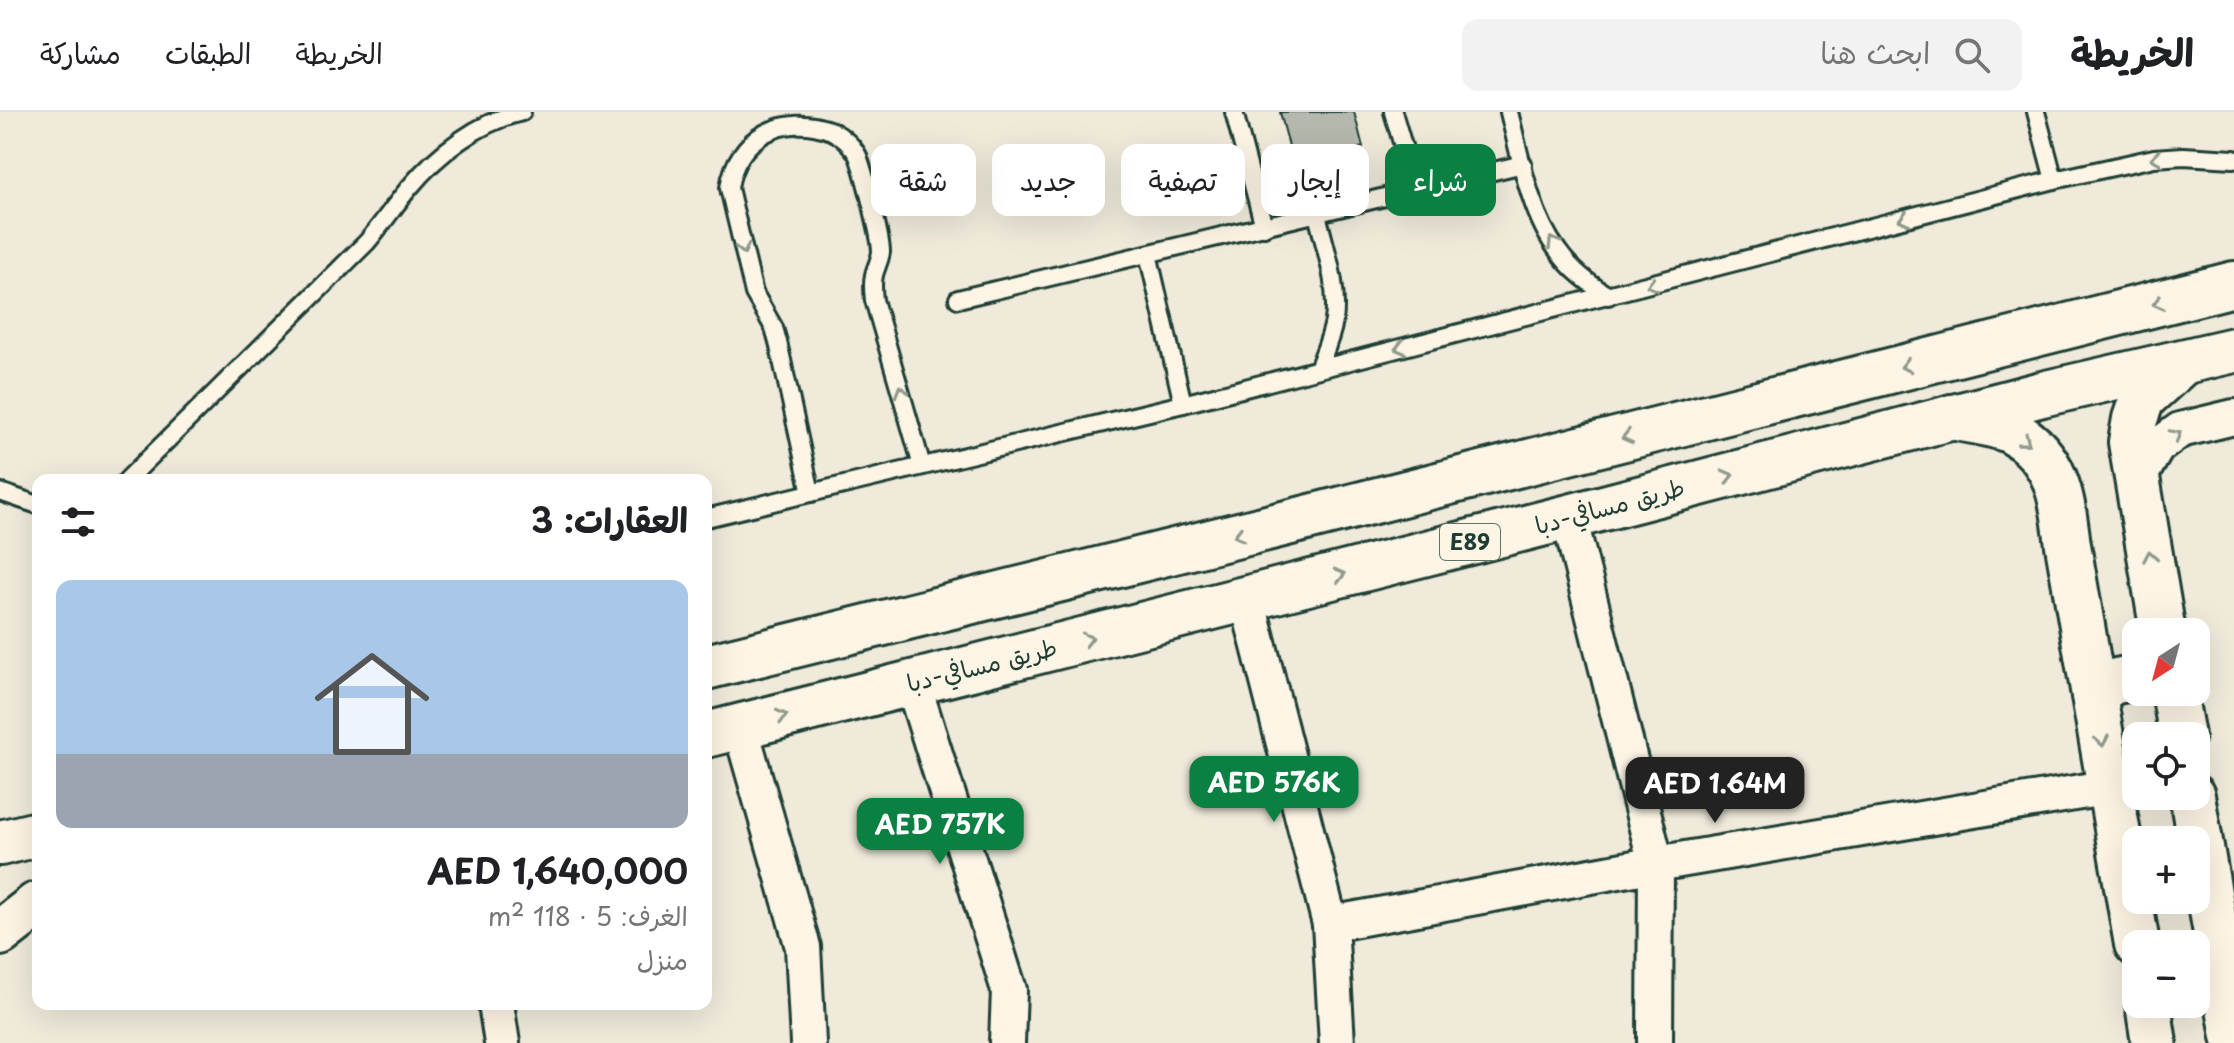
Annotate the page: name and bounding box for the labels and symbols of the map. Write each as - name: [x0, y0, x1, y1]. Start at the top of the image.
- one-way arrow: [2150, 150, 2163, 167]
- one-way arrow: [1897, 210, 1911, 227]
- one-way arrow: [1547, 236, 1563, 251]
- one-way arrow: [734, 242, 751, 256]
- one-way arrow: [1646, 275, 1659, 292]
- one-way arrow: [2152, 294, 2166, 311]
- one-way arrow: [1394, 339, 1407, 356]
- one-way arrow: [1900, 357, 1914, 374]
- one-way arrow: [894, 385, 910, 399]
- one-way arrow: [1621, 427, 1634, 444]
- one-way arrow: [2167, 429, 2182, 445]
- one-way arrow: [2016, 432, 2031, 446]
- street label: طريق مسافي-دبا: [1531, 468, 1689, 543]
- one-way arrow: [1720, 468, 1734, 485]
- road number: E89: [1440, 524, 1500, 560]
- one-way arrow: [1233, 526, 1247, 543]
- one-way arrow: [2143, 550, 2160, 563]
- one-way arrow: [1333, 568, 1347, 585]
- north arrow: [2122, 618, 2210, 706]
- street label: طريق مسافي-دبا: [903, 628, 1061, 701]
- one-way arrow: [1081, 632, 1095, 649]
- one-way arrow: [774, 708, 788, 725]
- one-way arrow: [2093, 734, 2110, 748]
- pin: AED 576K: [1191, 756, 1357, 824]
- pin: AED 1.64M: [1623, 757, 1807, 825]
- pin: AED 757K: [857, 798, 1023, 866]

